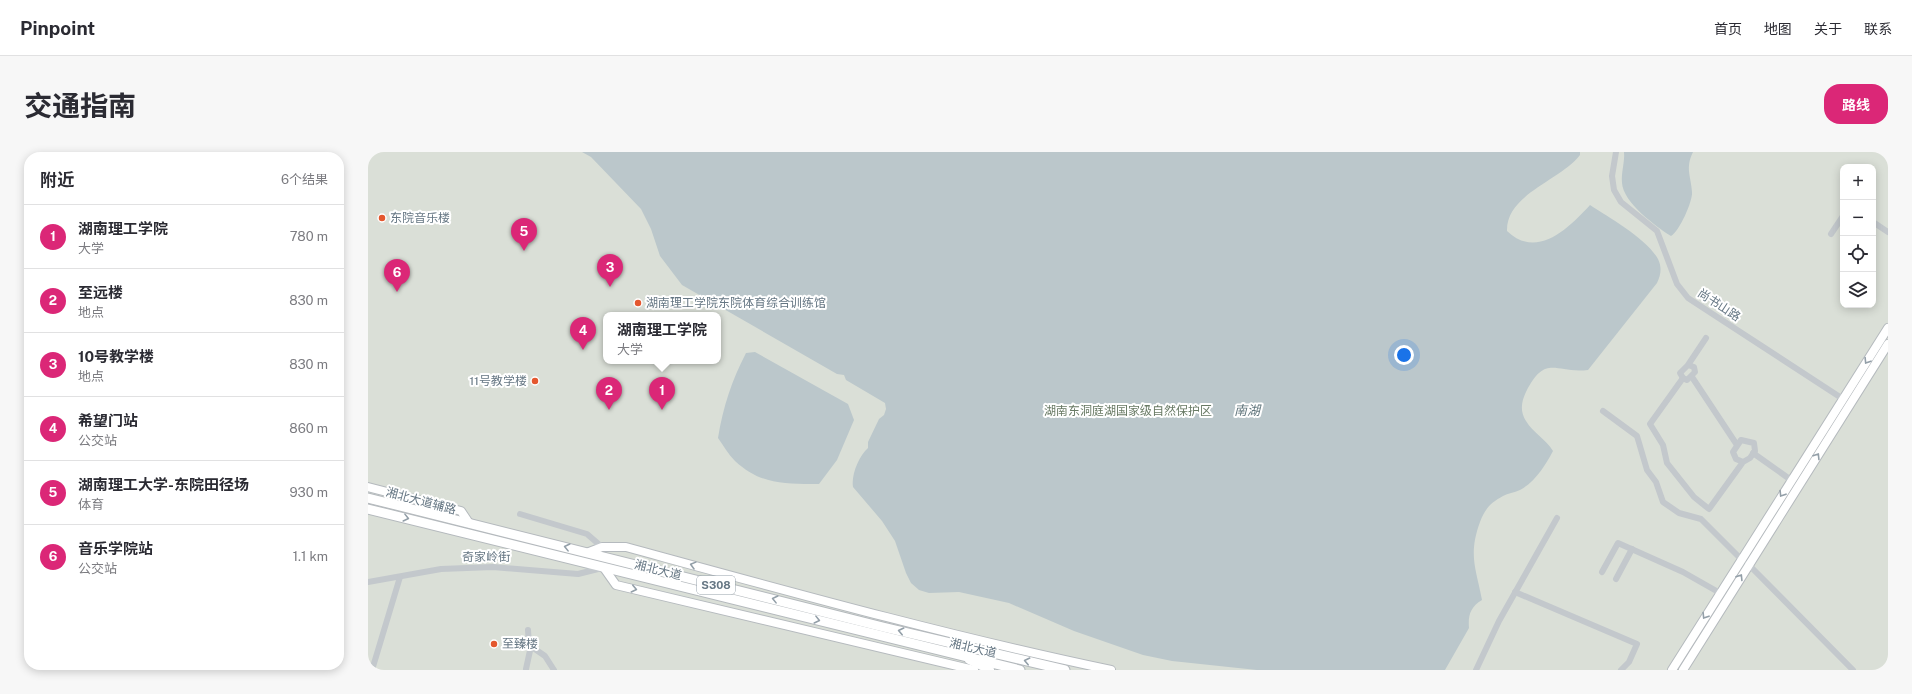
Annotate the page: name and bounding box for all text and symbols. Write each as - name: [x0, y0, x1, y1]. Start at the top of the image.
- text: Pinpoint: [20, 17, 95, 39]
- text: 首页: [1714, 21, 1742, 37]
- text: 地图: [1764, 21, 1792, 37]
- text: 关于: [1814, 21, 1842, 37]
- text: 联系: [1864, 21, 1892, 37]
- button: 路线: [1824, 84, 1888, 124]
- text: 交通指南: [24, 89, 136, 122]
- map controls: [1840, 164, 1876, 308]
- button: +: [1840, 164, 1876, 200]
- text: 附近: [40, 170, 74, 190]
- text: 6个结果: [281, 172, 328, 187]
- button: −: [1840, 200, 1876, 236]
- place label: 东院音乐楼: [390, 211, 450, 225]
- marker: 东院音乐楼: [377, 213, 387, 223]
- pin: 5: [511, 218, 537, 251]
- text: 湖南理工学院: [78, 220, 168, 237]
- text: 1: [50, 229, 56, 244]
- text: 780 m: [290, 229, 328, 244]
- button: locate: [1840, 236, 1876, 272]
- text: 大学: [78, 241, 104, 256]
- pin: 3: [597, 254, 623, 287]
- pin: 6: [384, 259, 410, 292]
- button: layers: [1840, 272, 1876, 308]
- text: 至远楼: [78, 284, 123, 301]
- street label: 尚书山路: [1695, 286, 1743, 324]
- text: 2: [49, 293, 57, 308]
- text: 830 m: [289, 293, 328, 308]
- place label: 湖南理工学院东院体育综合训练馆: [646, 296, 826, 310]
- marker: 湖南理工学院东院体育综合训练馆: [633, 298, 643, 308]
- text: 地点: [78, 305, 104, 320]
- popup: [603, 312, 721, 364]
- pin: 4: [570, 317, 596, 350]
- text: 湖南理工学院: [617, 321, 707, 338]
- text: 大学: [617, 342, 643, 357]
- your location: [1394, 345, 1414, 365]
- text: 10号教学楼: [78, 348, 154, 365]
- text: 3: [49, 357, 57, 372]
- text: 830 m: [289, 357, 328, 372]
- one-way arrow: [1864, 357, 1872, 364]
- text: 地点: [78, 369, 104, 384]
- place label: 11号教学楼: [469, 374, 527, 388]
- marker: 11号教学楼: [530, 376, 540, 386]
- pin: 2: [596, 377, 622, 410]
- pin: 1: [649, 377, 675, 410]
- water label: 南湖: [1234, 403, 1262, 418]
- park label: 湖南东洞庭湖国家级自然保护区: [1044, 404, 1212, 418]
- text: 希望门站: [78, 412, 138, 429]
- text: 4: [49, 421, 57, 436]
- text: 860 m: [289, 421, 328, 436]
- text: 公交站: [78, 433, 117, 448]
- one-way arrow: [1812, 453, 1820, 460]
- text: 湖南理工大学-东院田径场: [78, 476, 249, 493]
- text: 5: [49, 485, 57, 500]
- text: 930 m: [290, 485, 328, 500]
- street label: 湘北大道辅路: [384, 485, 458, 517]
- one-way arrow: [1780, 490, 1787, 497]
- text: 体育: [78, 497, 104, 512]
- one-way arrow: [403, 514, 409, 522]
- text: 音乐学院站: [78, 540, 153, 557]
- one-way arrow: [564, 543, 571, 552]
- text: 6: [49, 549, 57, 564]
- text: 1.1 km: [293, 549, 328, 564]
- street label: 奇家岭街: [462, 550, 510, 564]
- street label: 湘北大道: [633, 557, 683, 583]
- text: 公交站: [78, 561, 117, 576]
- one-way arrow: [689, 561, 696, 570]
- one-way arrow: [1735, 574, 1743, 581]
- road number: S308: [697, 576, 735, 594]
- one-way arrow: [630, 584, 637, 593]
- one-way arrow: [771, 596, 778, 604]
- one-way arrow: [1703, 612, 1710, 619]
- one-way arrow: [814, 615, 821, 624]
- one-way arrow: [898, 627, 905, 636]
- street label: 湘北大道: [948, 636, 998, 660]
- place label: 至臻楼: [502, 637, 538, 651]
- marker: 至臻楼: [489, 639, 499, 649]
- one-way arrow: [1024, 657, 1031, 666]

